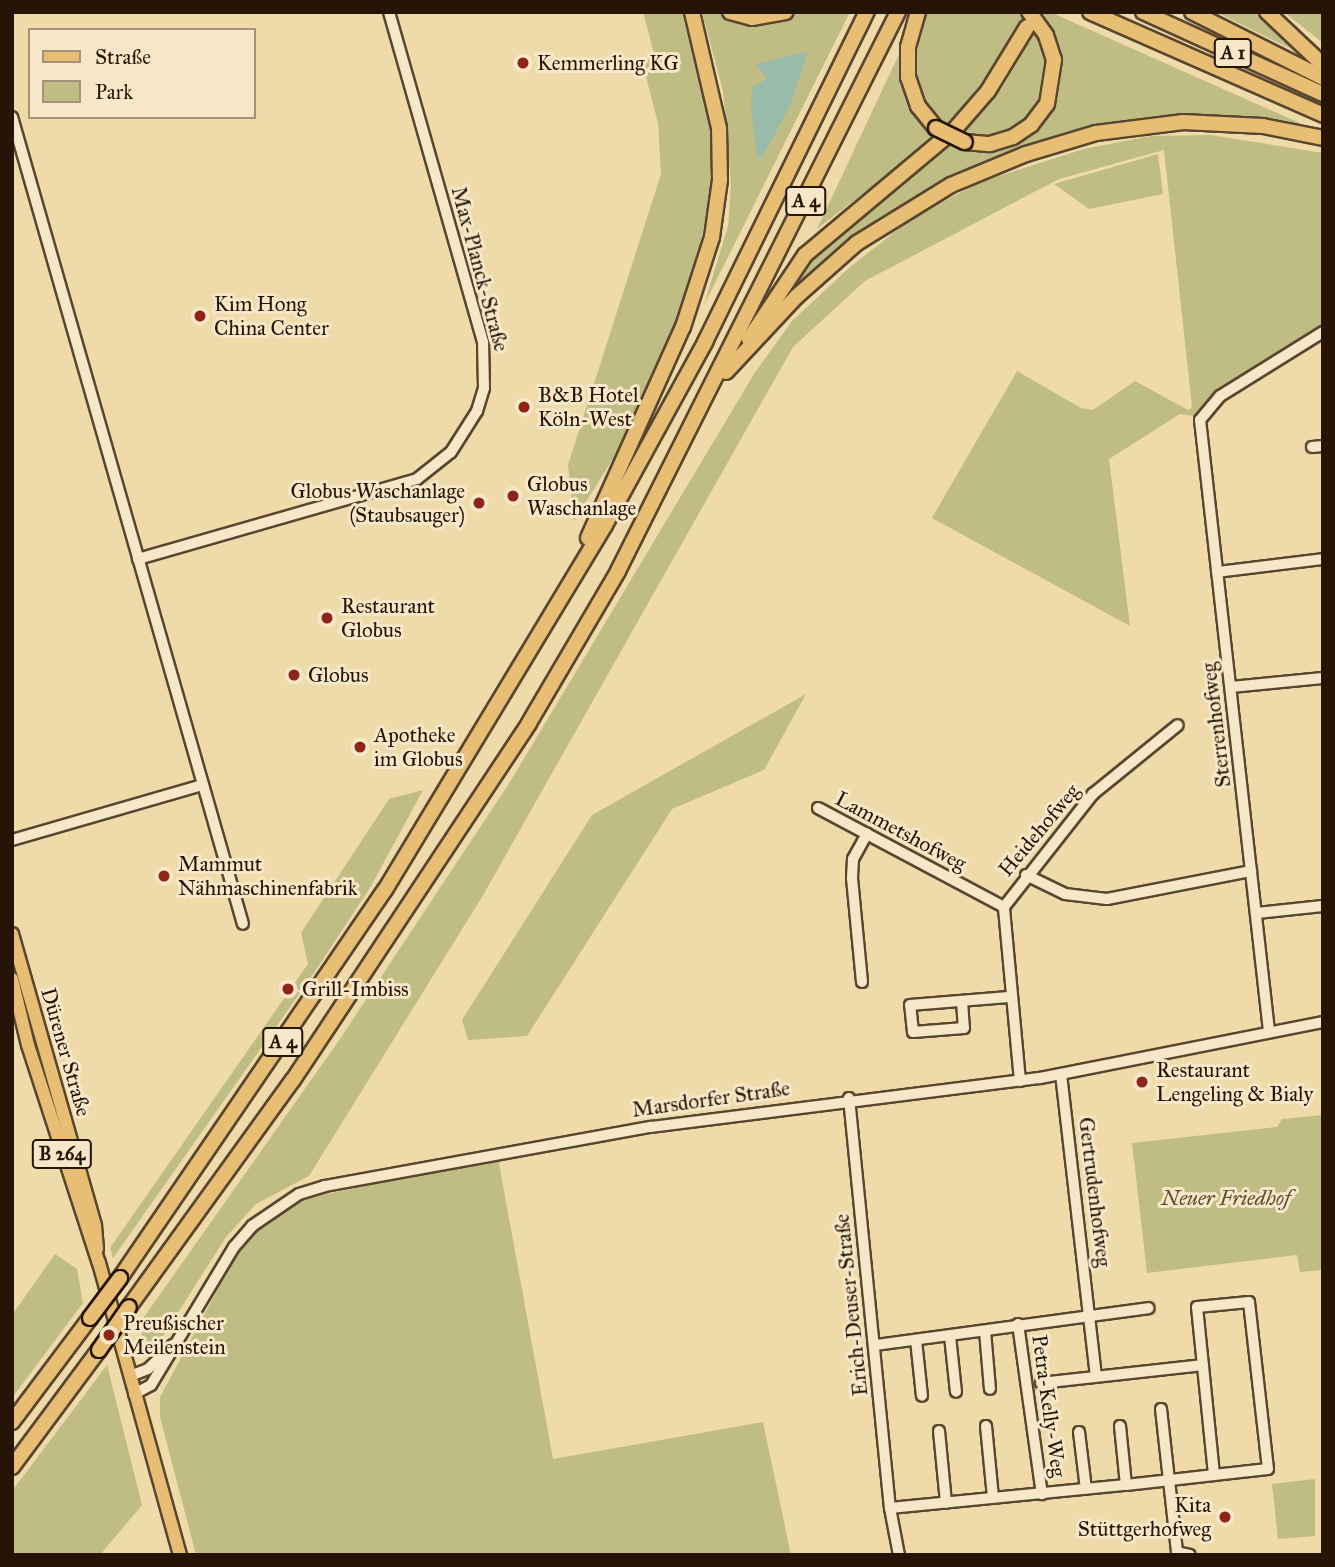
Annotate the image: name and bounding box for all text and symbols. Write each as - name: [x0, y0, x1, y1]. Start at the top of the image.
- legend: [28, 28, 256, 119]
- road number: A 1: [1214, 38, 1252, 68]
- text: Straße: [95, 44, 151, 70]
- place label: Kemmerling KG: [537, 50, 679, 76]
- marker: Kemmerling KG: [515, 55, 531, 71]
- text: Park: [95, 79, 133, 105]
- street label: Max-Planck-Straße: [446, 184, 514, 354]
- road number: A 4: [785, 186, 827, 216]
- place label: Kim Hong China Center: [214, 291, 329, 341]
- marker: Kim Hong China Center: [192, 308, 208, 324]
- place label: B&B Hotel Köln-West: [538, 382, 639, 432]
- marker: B&B Hotel Köln-West: [516, 399, 532, 415]
- place label: Globus Waschanlage: [527, 471, 636, 521]
- place label: Globus Waschanlage (Staubsauger): [291, 478, 465, 528]
- marker: Globus Waschanlage: [505, 488, 521, 504]
- marker: Globus Waschanlage (Staubsauger): [471, 495, 487, 511]
- place label: Restaurant Globus: [341, 593, 435, 643]
- marker: Restaurant Globus: [319, 610, 335, 626]
- street label: Sterrenhofweg: [1196, 661, 1236, 789]
- place label: Globus: [308, 662, 369, 688]
- marker: Globus: [286, 667, 302, 683]
- place label: Apotheke im Globus: [374, 722, 463, 772]
- marker: Apotheke im Globus: [352, 739, 368, 755]
- street label: Heidehofweg: [993, 779, 1085, 881]
- street label: Lammetshofweg: [831, 786, 971, 876]
- place label: Mammut Nähmaschinenfabrik: [178, 851, 357, 901]
- marker: Mammut Nähmaschinenfabrik: [156, 868, 172, 884]
- place label: Grill-Imbiss: [302, 976, 409, 1002]
- marker: Grill-Imbiss: [280, 981, 296, 997]
- street label: Dürener Straße: [36, 985, 96, 1119]
- road number: A 4: [262, 1026, 304, 1058]
- place label: Restaurant Lengeling & Bialy: [1156, 1057, 1313, 1107]
- marker: Restaurant Lengeling & Bialy: [1134, 1074, 1150, 1090]
- street label: Marsdorfer Straße: [630, 1075, 792, 1123]
- street label: Gertrudenhofweg: [1073, 1116, 1117, 1268]
- road number: B 264: [31, 1138, 94, 1170]
- park label: Neuer Friedhof: [1161, 1185, 1291, 1211]
- street label: Erich-Deuser-Straße: [829, 1213, 873, 1397]
- place label: Preußischer Meilenstein: [123, 1310, 226, 1360]
- marker: Preußischer Meilenstein: [101, 1327, 117, 1343]
- street label: Petra-Kelly-Weg: [1027, 1333, 1071, 1479]
- place label: Kita Stüttgerhofweg: [1078, 1492, 1211, 1542]
- marker: Kita Stüttgerhofweg: [1217, 1509, 1233, 1525]

